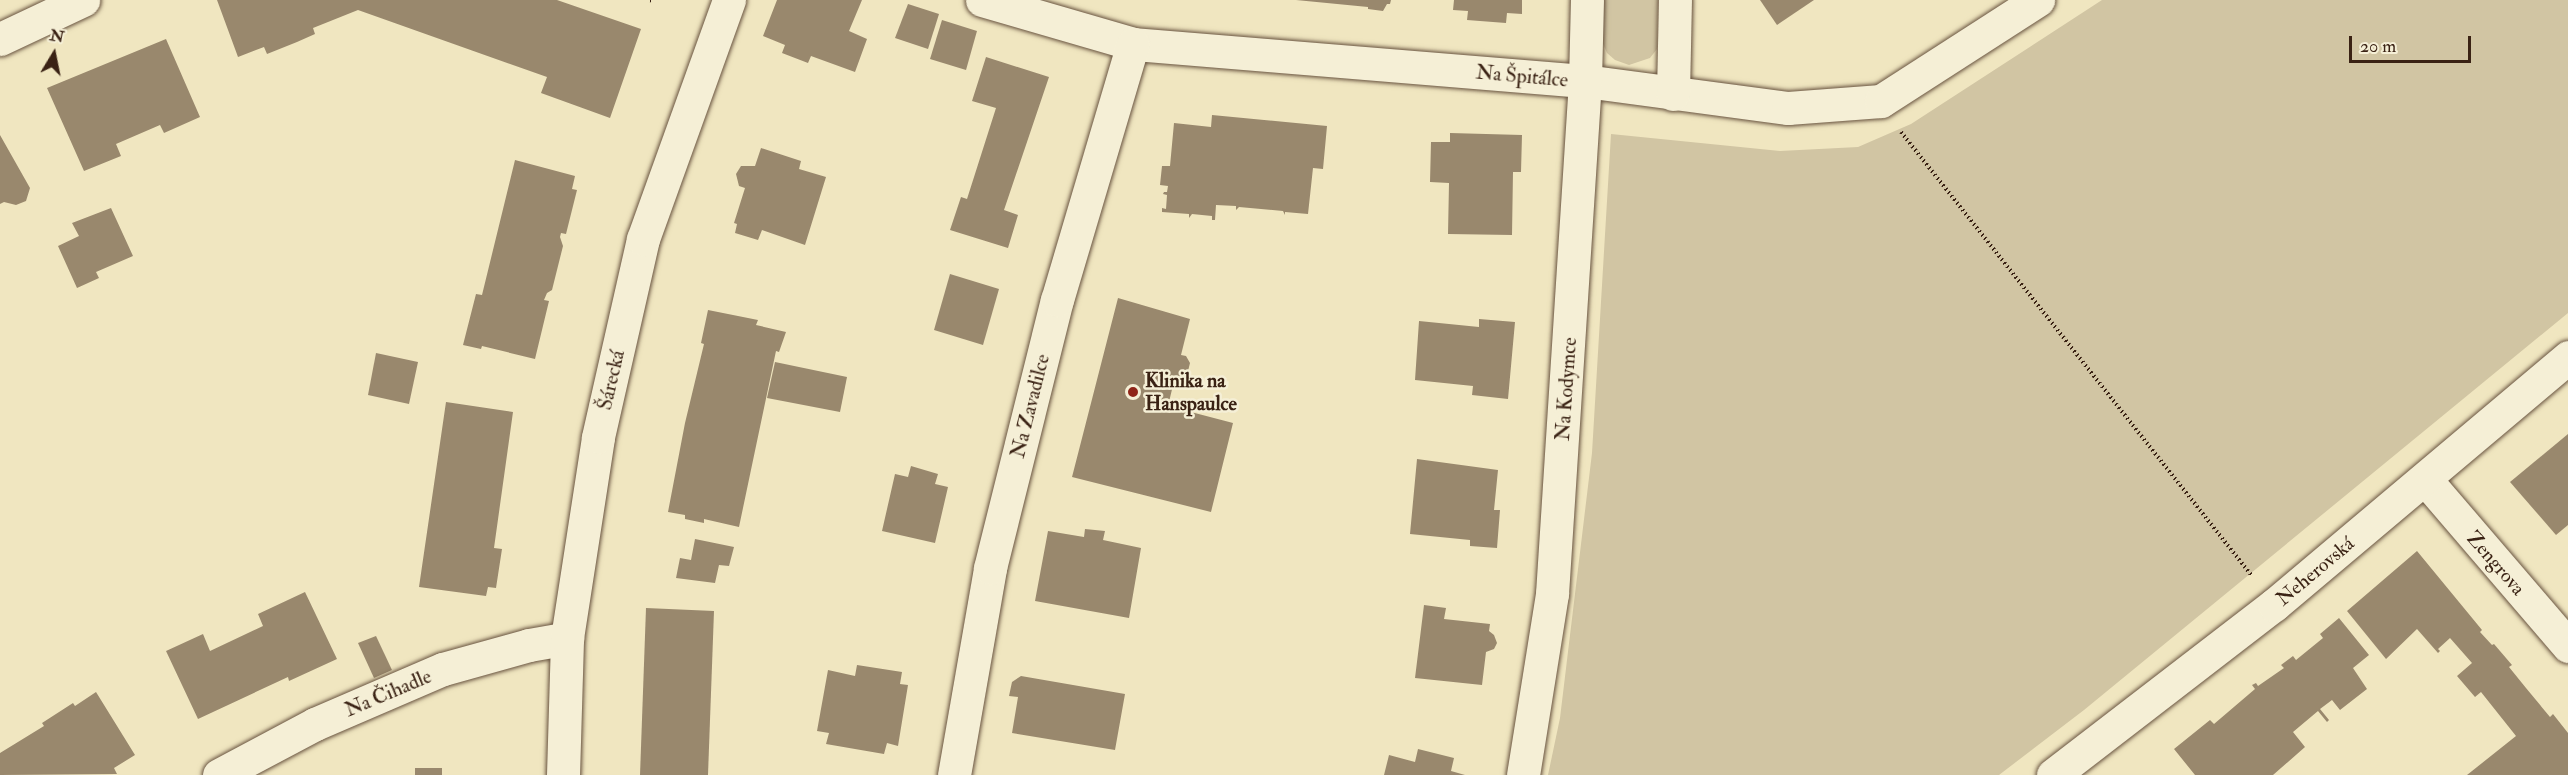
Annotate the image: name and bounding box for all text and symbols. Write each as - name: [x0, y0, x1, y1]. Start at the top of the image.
- north arrow: [24, 24, 84, 84]
- scale bar: [2352, 24, 2474, 62]
- text: N: [48, 25, 66, 47]
- text: 20 m: [2360, 35, 2396, 58]
- street label: Na Špitálce: [1475, 60, 1569, 92]
- street label: Na Kodymce: [1550, 336, 1582, 442]
- street label: Šárecká: [592, 348, 630, 412]
- street label: Na Zavadilce: [1006, 352, 1054, 460]
- place label: Klinika na Hanspaulce: [1145, 368, 1237, 415]
- marker: Klinika na Hanspaulce: [1126, 385, 1140, 399]
- street label: Zengrova: [2462, 526, 2530, 600]
- street label: Neherovská: [2271, 531, 2359, 611]
- street label: Na Čihadle: [341, 664, 435, 722]

